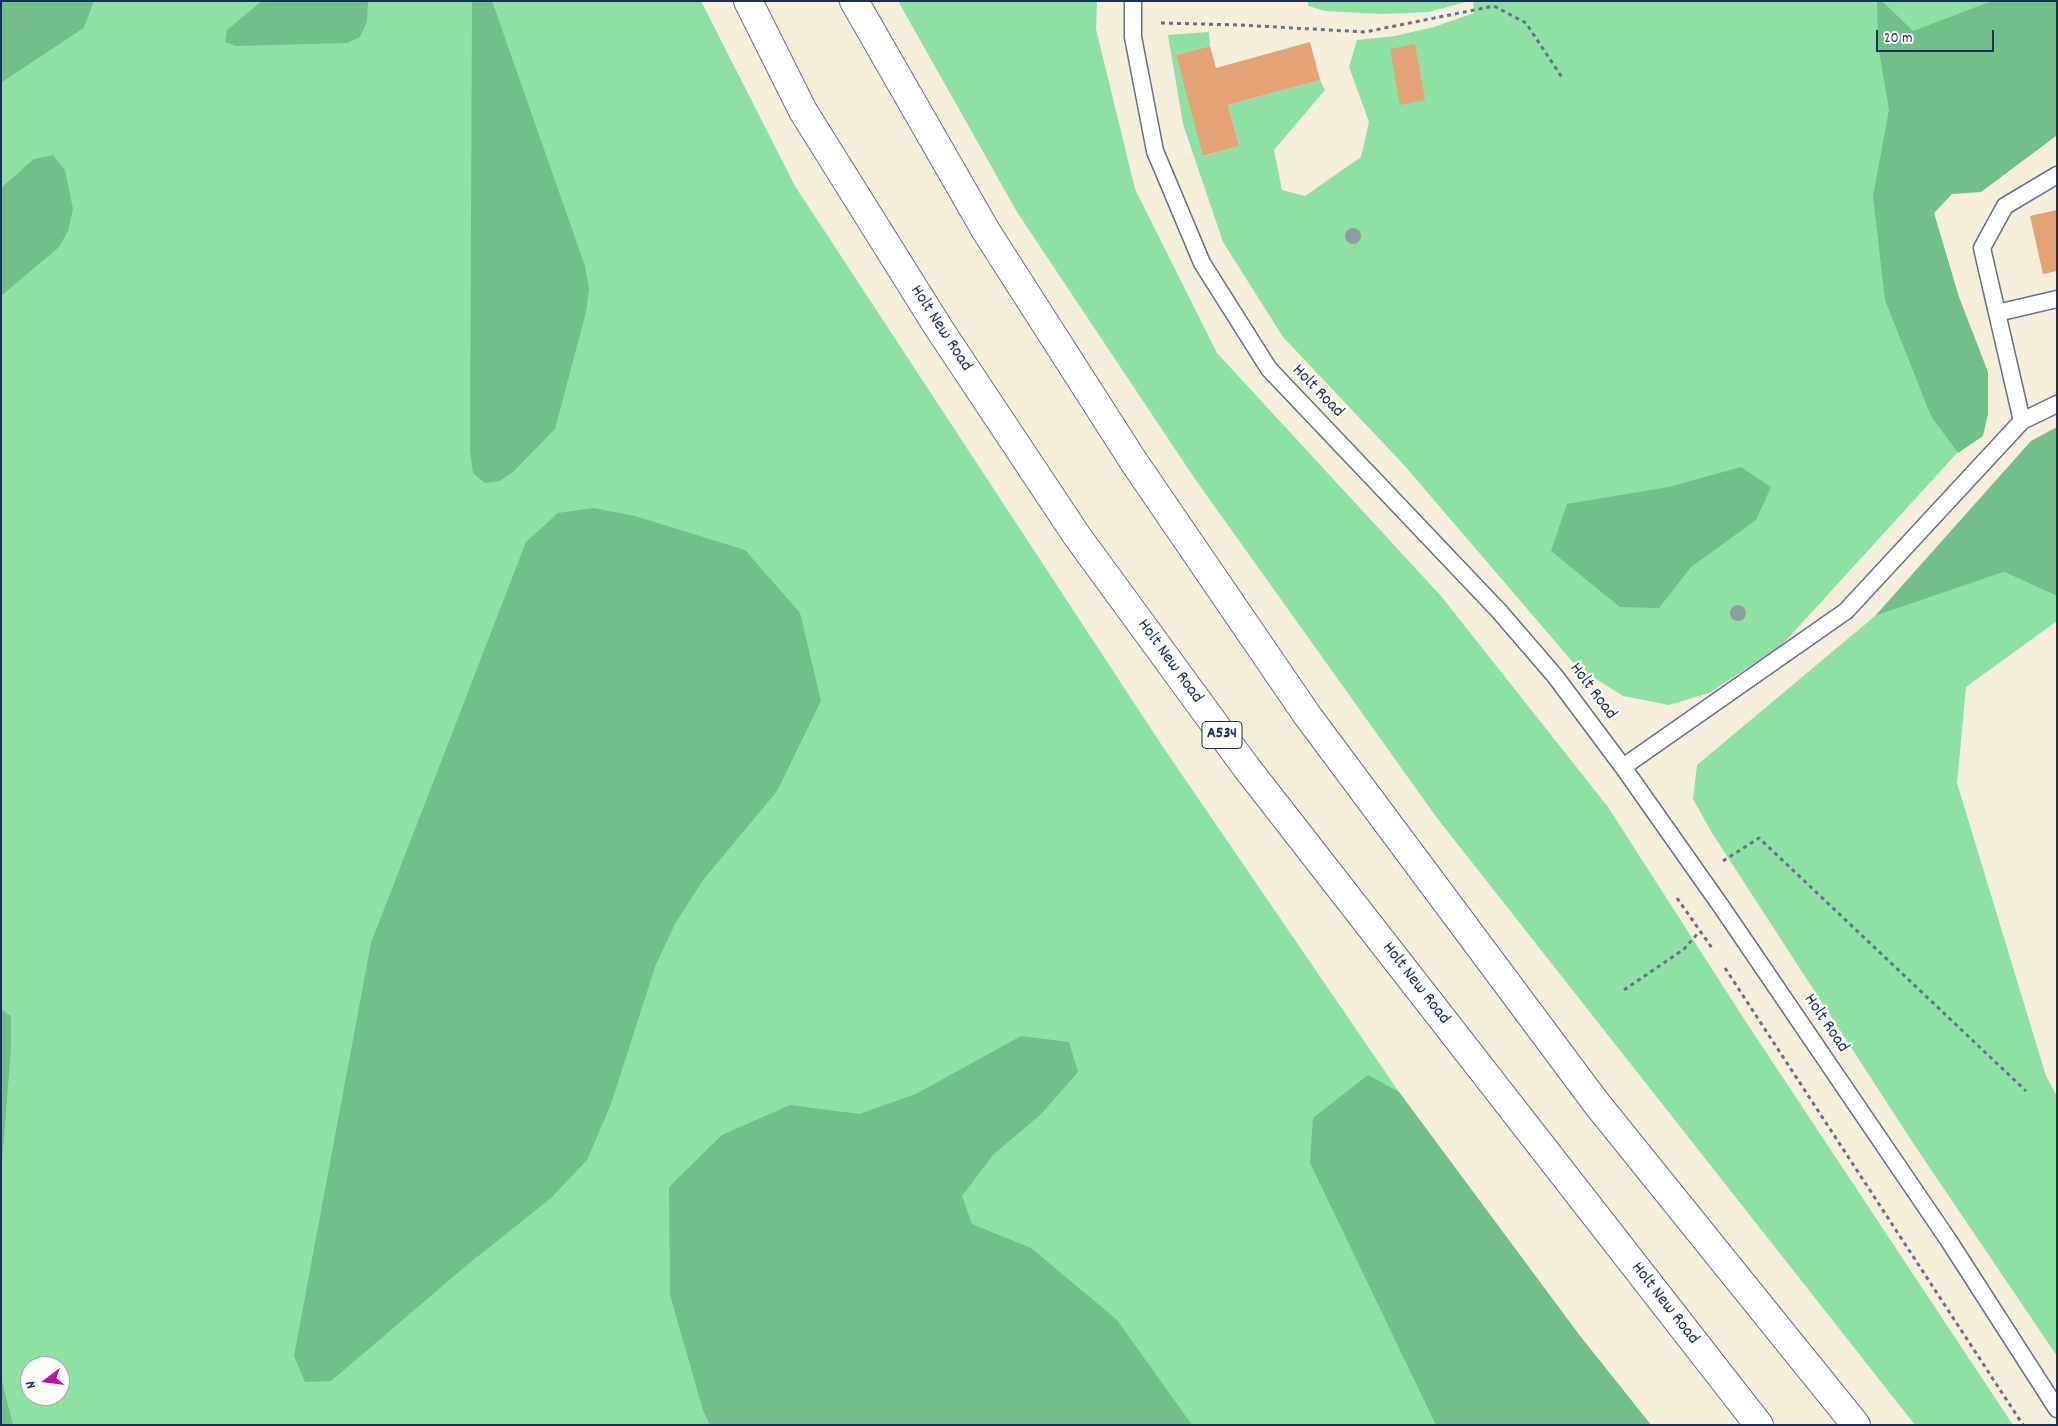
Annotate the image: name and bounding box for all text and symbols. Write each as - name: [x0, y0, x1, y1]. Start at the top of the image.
- scale bar: [1878, 20, 1996, 52]
- text: 20 m: [1884, 28, 1912, 50]
- street label: Holt New Road: [904, 282, 976, 376]
- street label: Holt Road: [1286, 361, 1348, 423]
- street label: Holt New Road: [1131, 616, 1207, 708]
- street label: Holt Road: [1564, 659, 1620, 725]
- road number: A534: [1202, 722, 1242, 748]
- street label: Holt New Road: [1376, 939, 1454, 1029]
- street label: Holt Road: [1798, 991, 1852, 1057]
- street label: Holt New Road: [1625, 1259, 1703, 1349]
- north arrow: [20, 1356, 70, 1406]
- text: N: [21, 1379, 42, 1391]

